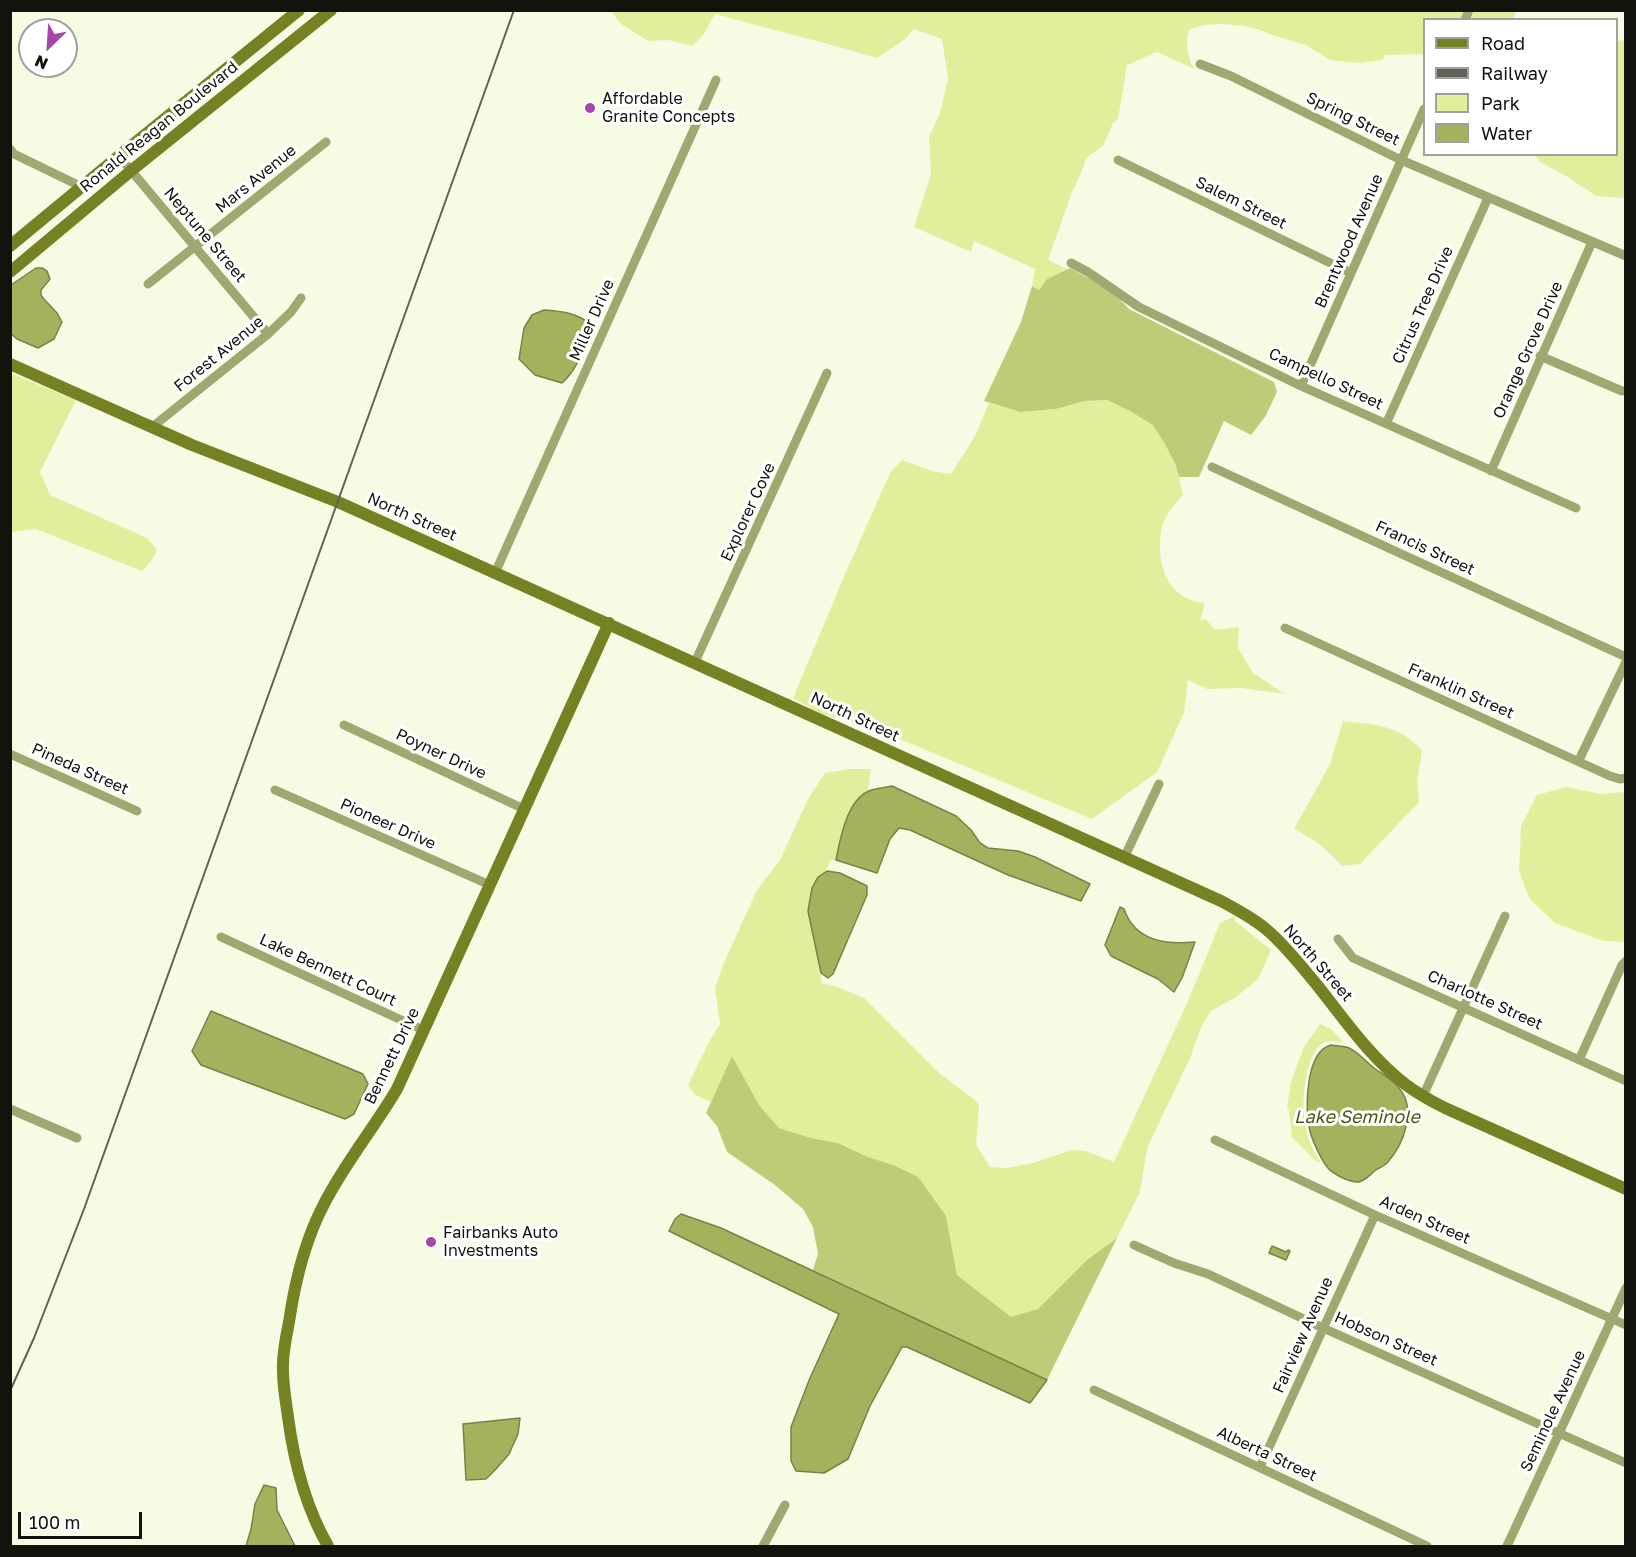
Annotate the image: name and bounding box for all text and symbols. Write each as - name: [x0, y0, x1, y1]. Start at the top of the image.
- north arrow: [18, 18, 78, 78]
- legend: [1423, 18, 1618, 156]
- text: Road: [1481, 32, 1525, 54]
- text: N: [32, 51, 51, 74]
- street label: Ronald Reagan Boulevard: [76, 58, 242, 196]
- text: Railway: [1481, 62, 1548, 84]
- street label: Spring Street: [1303, 88, 1403, 150]
- place label: Affordable Granite Concepts: [602, 89, 735, 127]
- text: Park: [1481, 92, 1520, 114]
- marker: Affordable Granite Concepts: [583, 101, 597, 115]
- text: Water: [1481, 122, 1532, 144]
- street label: Mars Avenue: [212, 141, 300, 217]
- street label: Brentwood Avenue: [1311, 171, 1387, 311]
- street label: Salem Street: [1192, 173, 1290, 233]
- street label: Neptune Street: [160, 184, 250, 286]
- street label: Citrus Tree Drive: [1388, 243, 1458, 367]
- street label: Miller Drive: [565, 276, 619, 364]
- street label: Orange Grove Drive: [1489, 278, 1567, 422]
- street label: Forest Avenue: [170, 312, 268, 396]
- street label: Campello Street: [1266, 344, 1386, 414]
- street label: Explorer Cove: [717, 460, 779, 564]
- street label: North Street: [364, 489, 460, 545]
- street label: Francis Street: [1372, 517, 1478, 579]
- street label: Franklin Street: [1405, 659, 1517, 723]
- street label: North Street: [807, 688, 903, 746]
- street label: Poyner Drive: [393, 725, 489, 783]
- street label: Pineda Street: [29, 739, 131, 799]
- street label: Pioneer Drive: [337, 794, 439, 854]
- street label: North Street: [1279, 921, 1357, 1005]
- street label: Lake Bennett Court: [256, 930, 400, 1010]
- street label: Charlotte Street: [1425, 966, 1545, 1034]
- street label: Bennett Drive: [360, 1004, 424, 1108]
- water label: Lake Seminole: [1294, 1106, 1420, 1128]
- street label: Arden Street: [1377, 1191, 1473, 1249]
- place label: Fairbanks Auto Investments: [443, 1223, 558, 1261]
- marker: Fairbanks Auto Investments: [424, 1235, 438, 1249]
- street label: Fairview Avenue: [1269, 1274, 1337, 1396]
- street label: Hobson Street: [1331, 1308, 1441, 1370]
- street label: Seminole Avenue: [1516, 1347, 1590, 1475]
- street label: Alberta Street: [1214, 1422, 1320, 1486]
- scale bar: [21, 1500, 146, 1538]
- text: 100 m: [29, 1511, 80, 1533]

